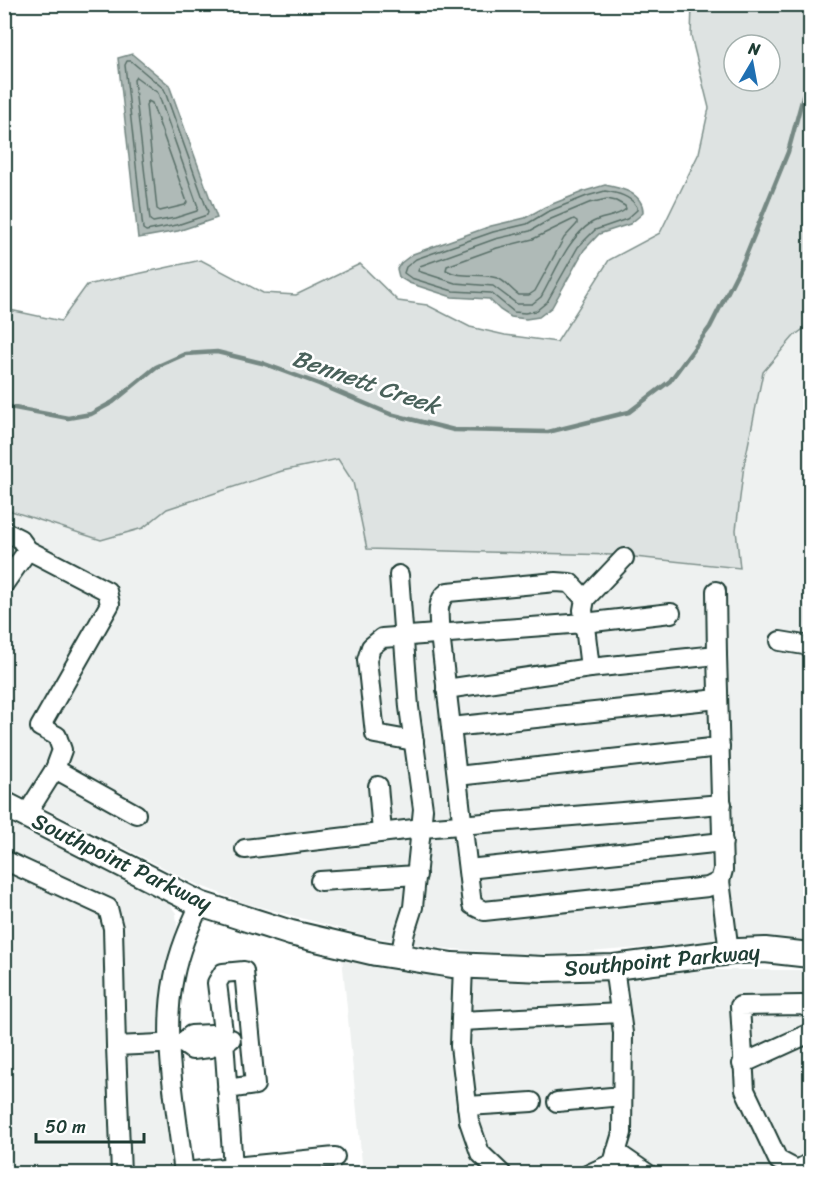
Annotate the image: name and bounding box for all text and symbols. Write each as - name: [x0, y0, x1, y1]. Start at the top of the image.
- north arrow: [722, 33, 782, 93]
- text: N: [746, 33, 763, 64]
- water label: Bennett Creek: [287, 337, 448, 428]
- street label: Southpoint Parkway: [25, 801, 219, 923]
- street label: Southpoint Parkway: [563, 932, 762, 988]
- scale bar: [36, 1106, 144, 1144]
- text: 50 m: [45, 1111, 86, 1143]

